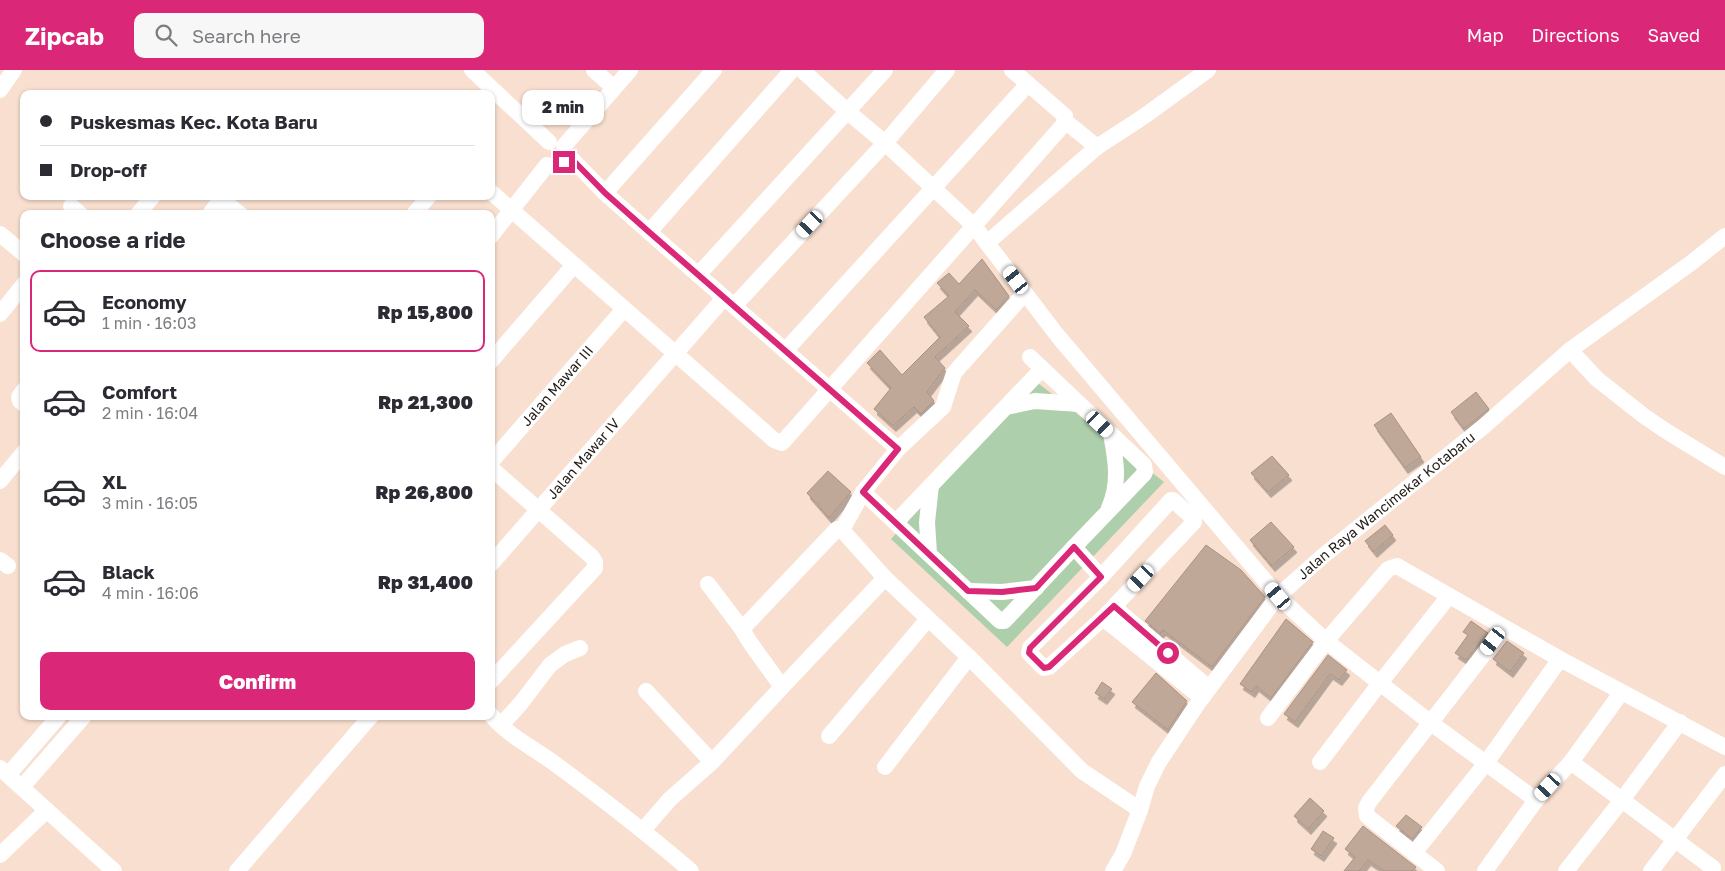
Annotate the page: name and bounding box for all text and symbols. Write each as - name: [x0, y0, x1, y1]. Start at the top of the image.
- search box: [134, 13, 484, 58]
- text: Zipcab: [25, 21, 104, 50]
- icon: search: [152, 21, 180, 49]
- text: Search here: [192, 24, 301, 47]
- text: Map: [1467, 24, 1503, 46]
- text: Directions: [1531, 24, 1619, 46]
- text: Saved: [1647, 24, 1700, 46]
- callout: 2 min: [523, 89, 605, 124]
- text: 2 min: [542, 97, 584, 117]
- text: Puskesmas Kec. Kota Baru: [70, 110, 317, 133]
- route end: [553, 151, 575, 173]
- text: Drop-off: [70, 158, 147, 181]
- car: [794, 208, 825, 240]
- text: Choose a ride: [40, 226, 186, 253]
- car: [1000, 264, 1031, 296]
- icon: car: [42, 289, 87, 334]
- text: Economy: [102, 290, 187, 313]
- text: Rp 15,800: [377, 300, 473, 323]
- text: 1 min · 16:03: [102, 313, 196, 333]
- street label: Jalan Mawar III: [517, 342, 597, 429]
- icon: car: [42, 379, 87, 424]
- text: Comfort: [102, 380, 177, 403]
- text: Rp 21,300: [378, 390, 473, 413]
- text: 2 min · 16:04: [102, 403, 198, 423]
- car: [1083, 408, 1116, 440]
- street label: Jalan Mawar IV: [543, 414, 623, 502]
- street label: Jalan Raya Wancimekar Kotabaru: [1294, 428, 1478, 583]
- icon: car: [42, 469, 87, 514]
- text: XL: [102, 470, 127, 493]
- text: Rp 26,800: [375, 480, 473, 503]
- text: 3 min · 16:05: [102, 493, 198, 513]
- icon: car: [42, 559, 87, 604]
- text: Black: [102, 560, 155, 583]
- car: [1125, 562, 1156, 594]
- text: Rp 31,400: [378, 570, 473, 593]
- car: [1262, 580, 1293, 612]
- text: 4 min · 16:06: [102, 583, 199, 603]
- car: [1477, 625, 1508, 657]
- route start: [1157, 642, 1179, 664]
- button: Confirm: [40, 652, 475, 710]
- car: [1532, 771, 1563, 803]

